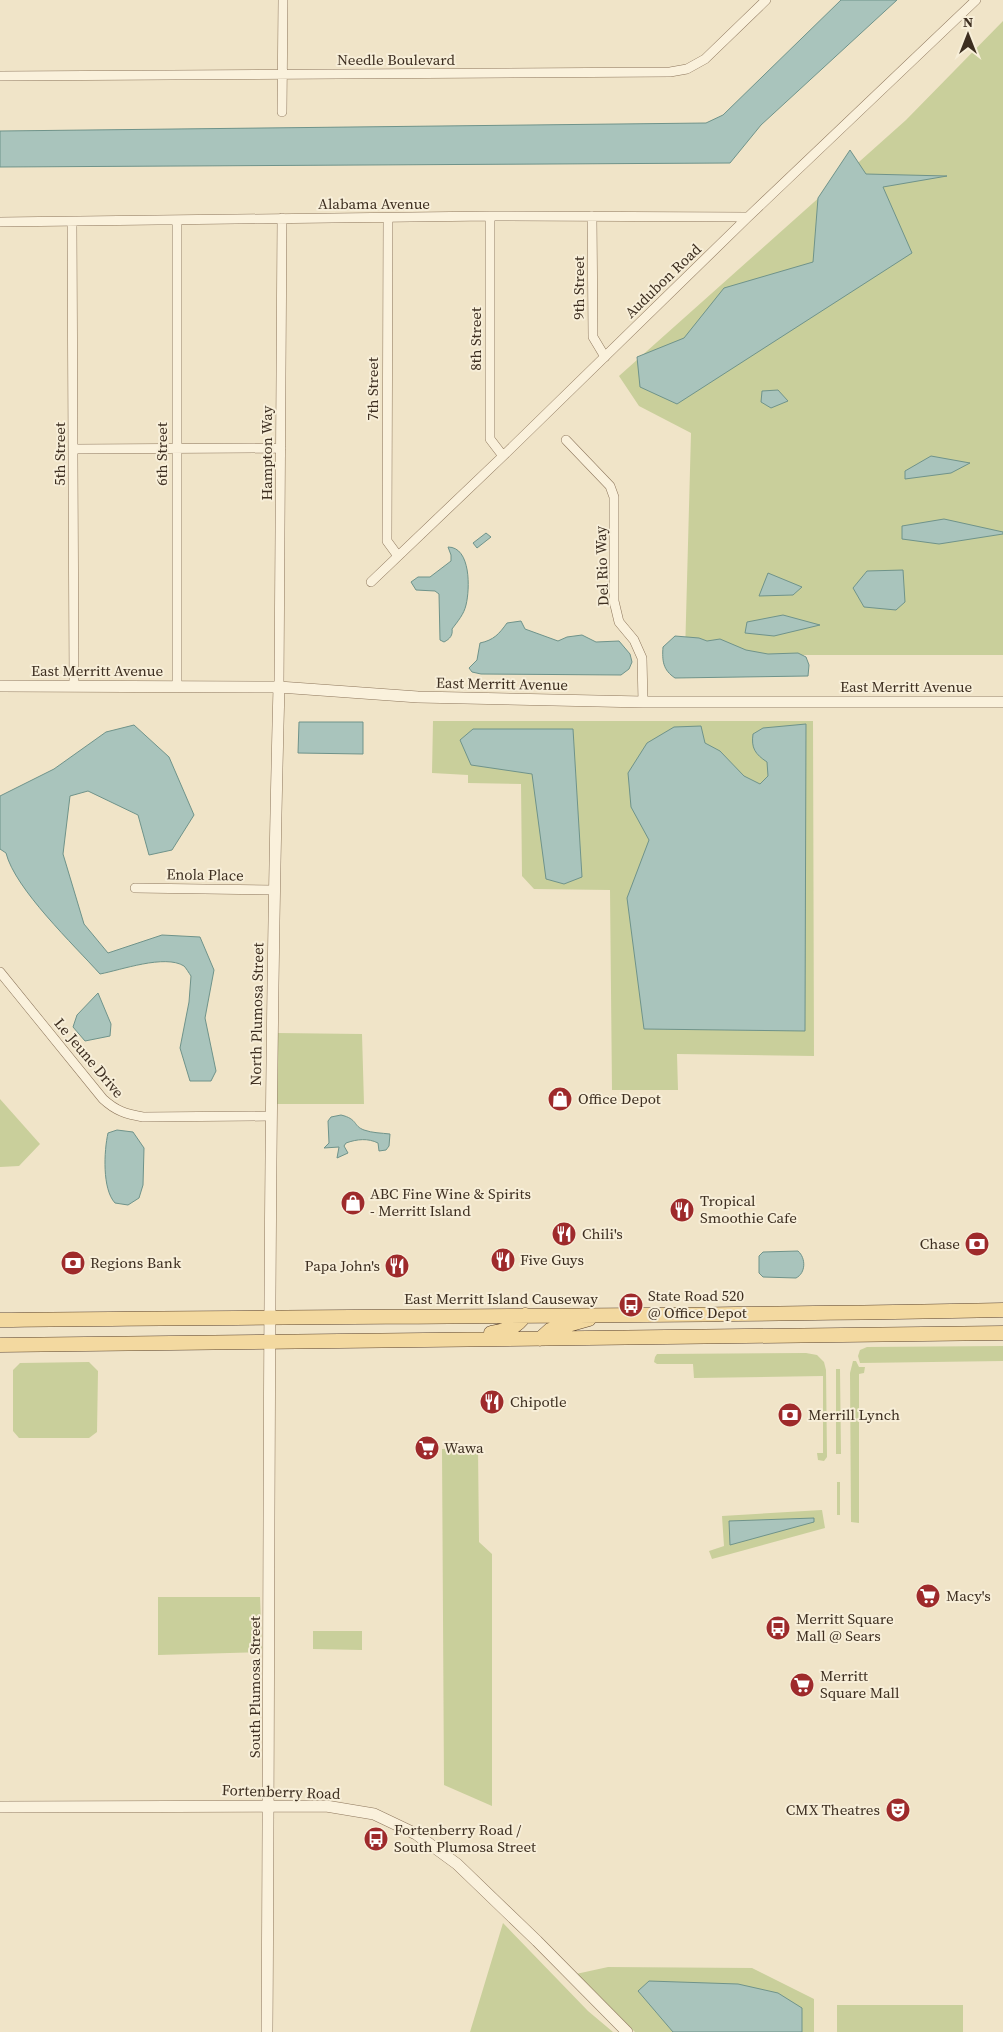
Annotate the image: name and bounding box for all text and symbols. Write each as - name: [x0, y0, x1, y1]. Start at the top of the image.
- north arrow: [943, 10, 993, 60]
- text: N: [963, 12, 973, 32]
- street label: Needle Boulevard: [337, 49, 456, 70]
- street label: Alabama Avenue: [318, 193, 430, 214]
- street label: Audubon Road: [620, 238, 706, 323]
- street label: 9th Street: [568, 256, 589, 320]
- street label: 8th Street: [465, 307, 486, 371]
- street label: 7th Street: [362, 357, 383, 421]
- street label: Hampton Way: [256, 405, 277, 500]
- street label: 5th Street: [49, 422, 70, 486]
- street label: 6th Street: [151, 422, 172, 486]
- street label: Del Rio Way: [590, 525, 613, 606]
- street label: East Merritt Avenue: [31, 660, 163, 681]
- street label: East Merritt Avenue: [436, 672, 569, 695]
- street label: East Merritt Avenue: [840, 676, 972, 697]
- street label: Enola Place: [166, 863, 244, 886]
- street label: North Plumosa Street: [245, 942, 268, 1086]
- street label: Le Jeune Drive: [50, 1013, 129, 1102]
- shop icon: Office Depot: [547, 1086, 573, 1112]
- place label: Office Depot: [578, 1088, 661, 1109]
- place label: ABC Fine Wine & Spirits - Merritt Island: [370, 1183, 531, 1221]
- shop icon: ABC Fine Wine & Spirits - Merritt Island: [340, 1190, 366, 1216]
- place label: Tropical Smoothie Cafe: [700, 1190, 797, 1228]
- restaurant icon: Tropical Smoothie Cafe: [669, 1197, 695, 1223]
- restaurant icon: Chili's: [551, 1221, 577, 1247]
- place label: Chili's: [582, 1223, 623, 1244]
- bank icon: Chase: [964, 1231, 990, 1257]
- place label: Chase: [920, 1233, 960, 1254]
- restaurant icon: Five Guys: [490, 1247, 516, 1273]
- place label: Five Guys: [520, 1249, 584, 1270]
- bank icon: Regions Bank: [60, 1250, 86, 1276]
- place label: Regions Bank: [90, 1252, 182, 1273]
- restaurant icon: Papa John's: [384, 1253, 410, 1279]
- place label: Papa John's: [304, 1255, 380, 1276]
- place label: State Road 520 @ Office Depot: [648, 1285, 747, 1323]
- street label: East Merritt Island Causeway: [404, 1288, 598, 1309]
- bus stop icon: State Road 520 @ Office Depot: [618, 1292, 644, 1318]
- restaurant icon: Chipotle: [479, 1389, 505, 1415]
- place label: Chipotle: [510, 1391, 567, 1412]
- bank icon: Merrill Lynch: [777, 1402, 803, 1428]
- place label: Merrill Lynch: [808, 1404, 900, 1425]
- supermarket icon: Wawa: [414, 1435, 440, 1461]
- place label: Wawa: [444, 1437, 484, 1458]
- supermarket icon: Macy's: [915, 1583, 941, 1609]
- place label: Macy's: [946, 1585, 991, 1606]
- place label: Merritt Square Mall @ Sears: [796, 1608, 894, 1646]
- bus stop icon: Merritt Square Mall @ Sears: [765, 1615, 791, 1641]
- street label: South Plumosa Street: [244, 1616, 265, 1758]
- place label: Merritt Square Mall: [820, 1665, 900, 1703]
- supermarket icon: Merritt Square Mall: [789, 1672, 815, 1698]
- street label: Fortenberry Road: [221, 1779, 341, 1804]
- theatre icon: CMX Theatres: [885, 1797, 911, 1823]
- place label: CMX Theatres: [786, 1799, 880, 1820]
- place label: Fortenberry Road / South Plumosa Street: [394, 1819, 536, 1857]
- bus stop icon: Fortenberry Road / South Plumosa Street: [363, 1826, 389, 1852]

